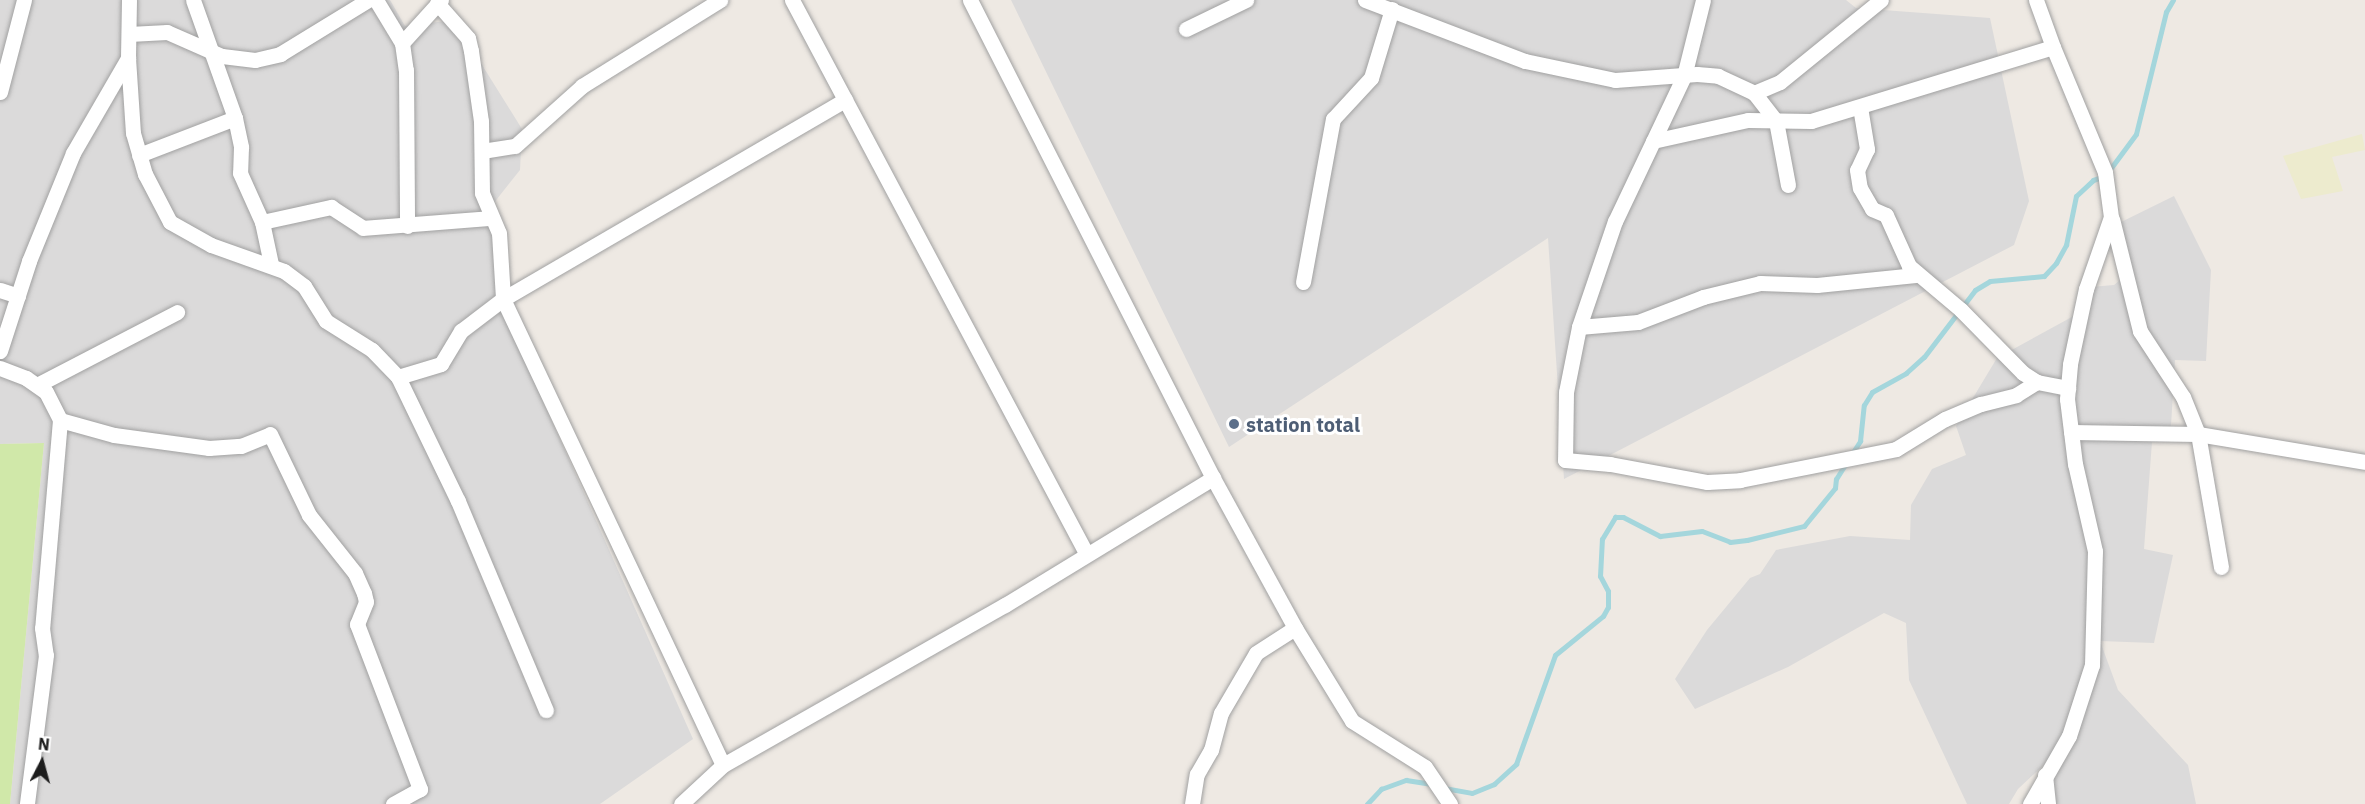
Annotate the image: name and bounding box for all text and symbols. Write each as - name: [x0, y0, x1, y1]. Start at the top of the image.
- place label: station total: [1246, 412, 1360, 436]
- marker: station total: [1227, 417, 1241, 431]
- north arrow: [12, 732, 72, 792]
- text: N: [37, 734, 51, 755]

